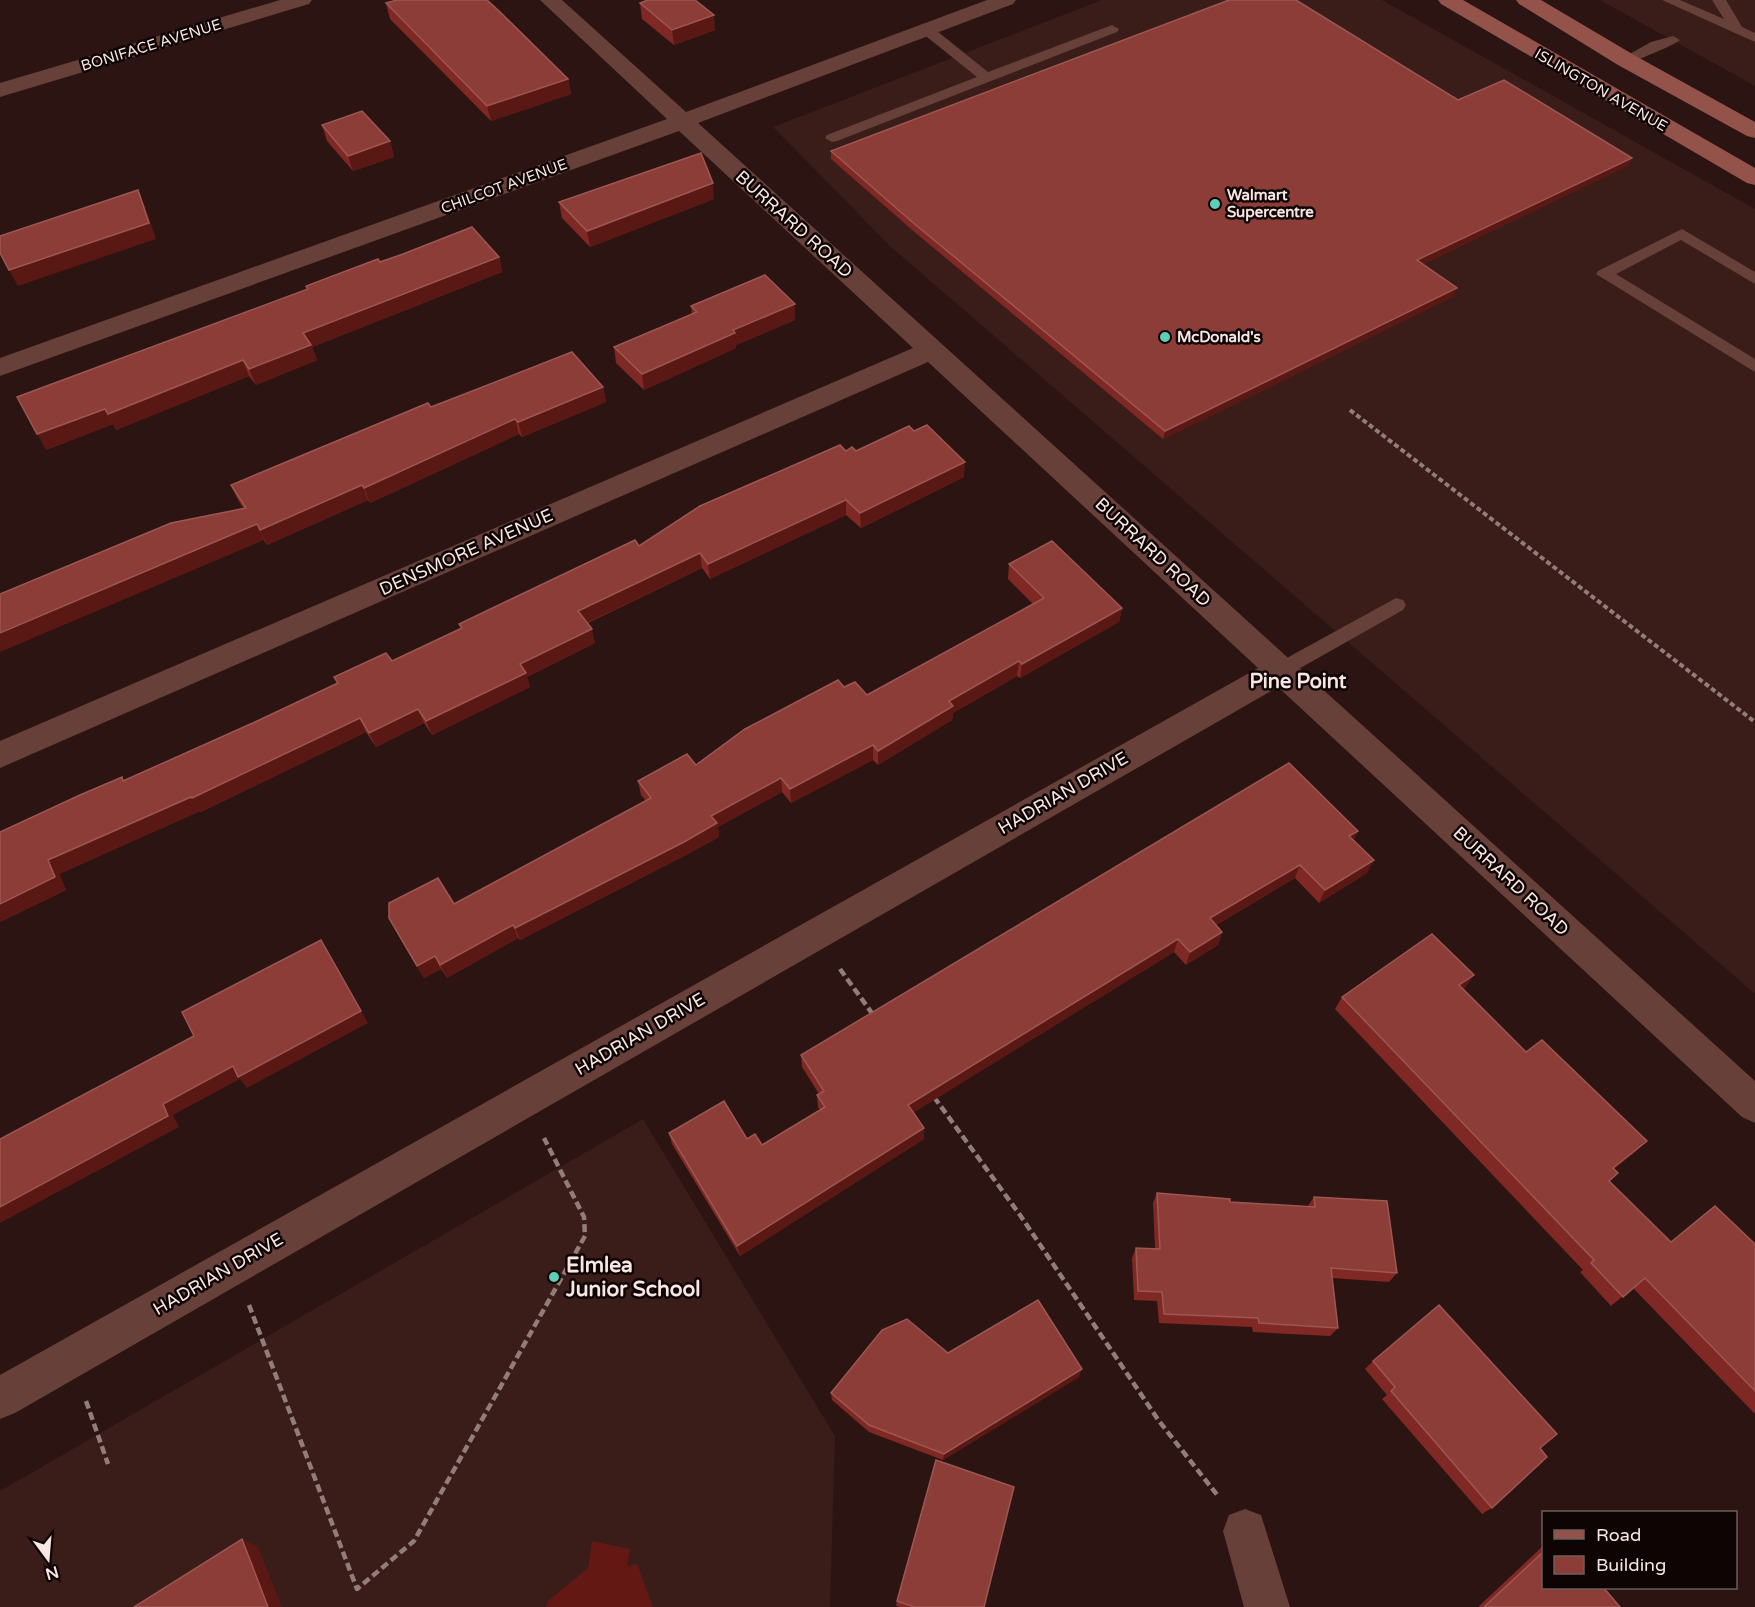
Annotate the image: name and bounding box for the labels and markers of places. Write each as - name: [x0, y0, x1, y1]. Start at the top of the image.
- place label: Walmart Supercentre: [1227, 186, 1314, 222]
- marker: Walmart Supercentre: [1208, 197, 1222, 211]
- place label: McDonald's: [1177, 328, 1261, 346]
- marker: McDonald's: [1158, 330, 1172, 344]
- place label: Elmlea Junior School: [565, 1253, 701, 1302]
- marker: Elmlea Junior School: [547, 1270, 561, 1284]

